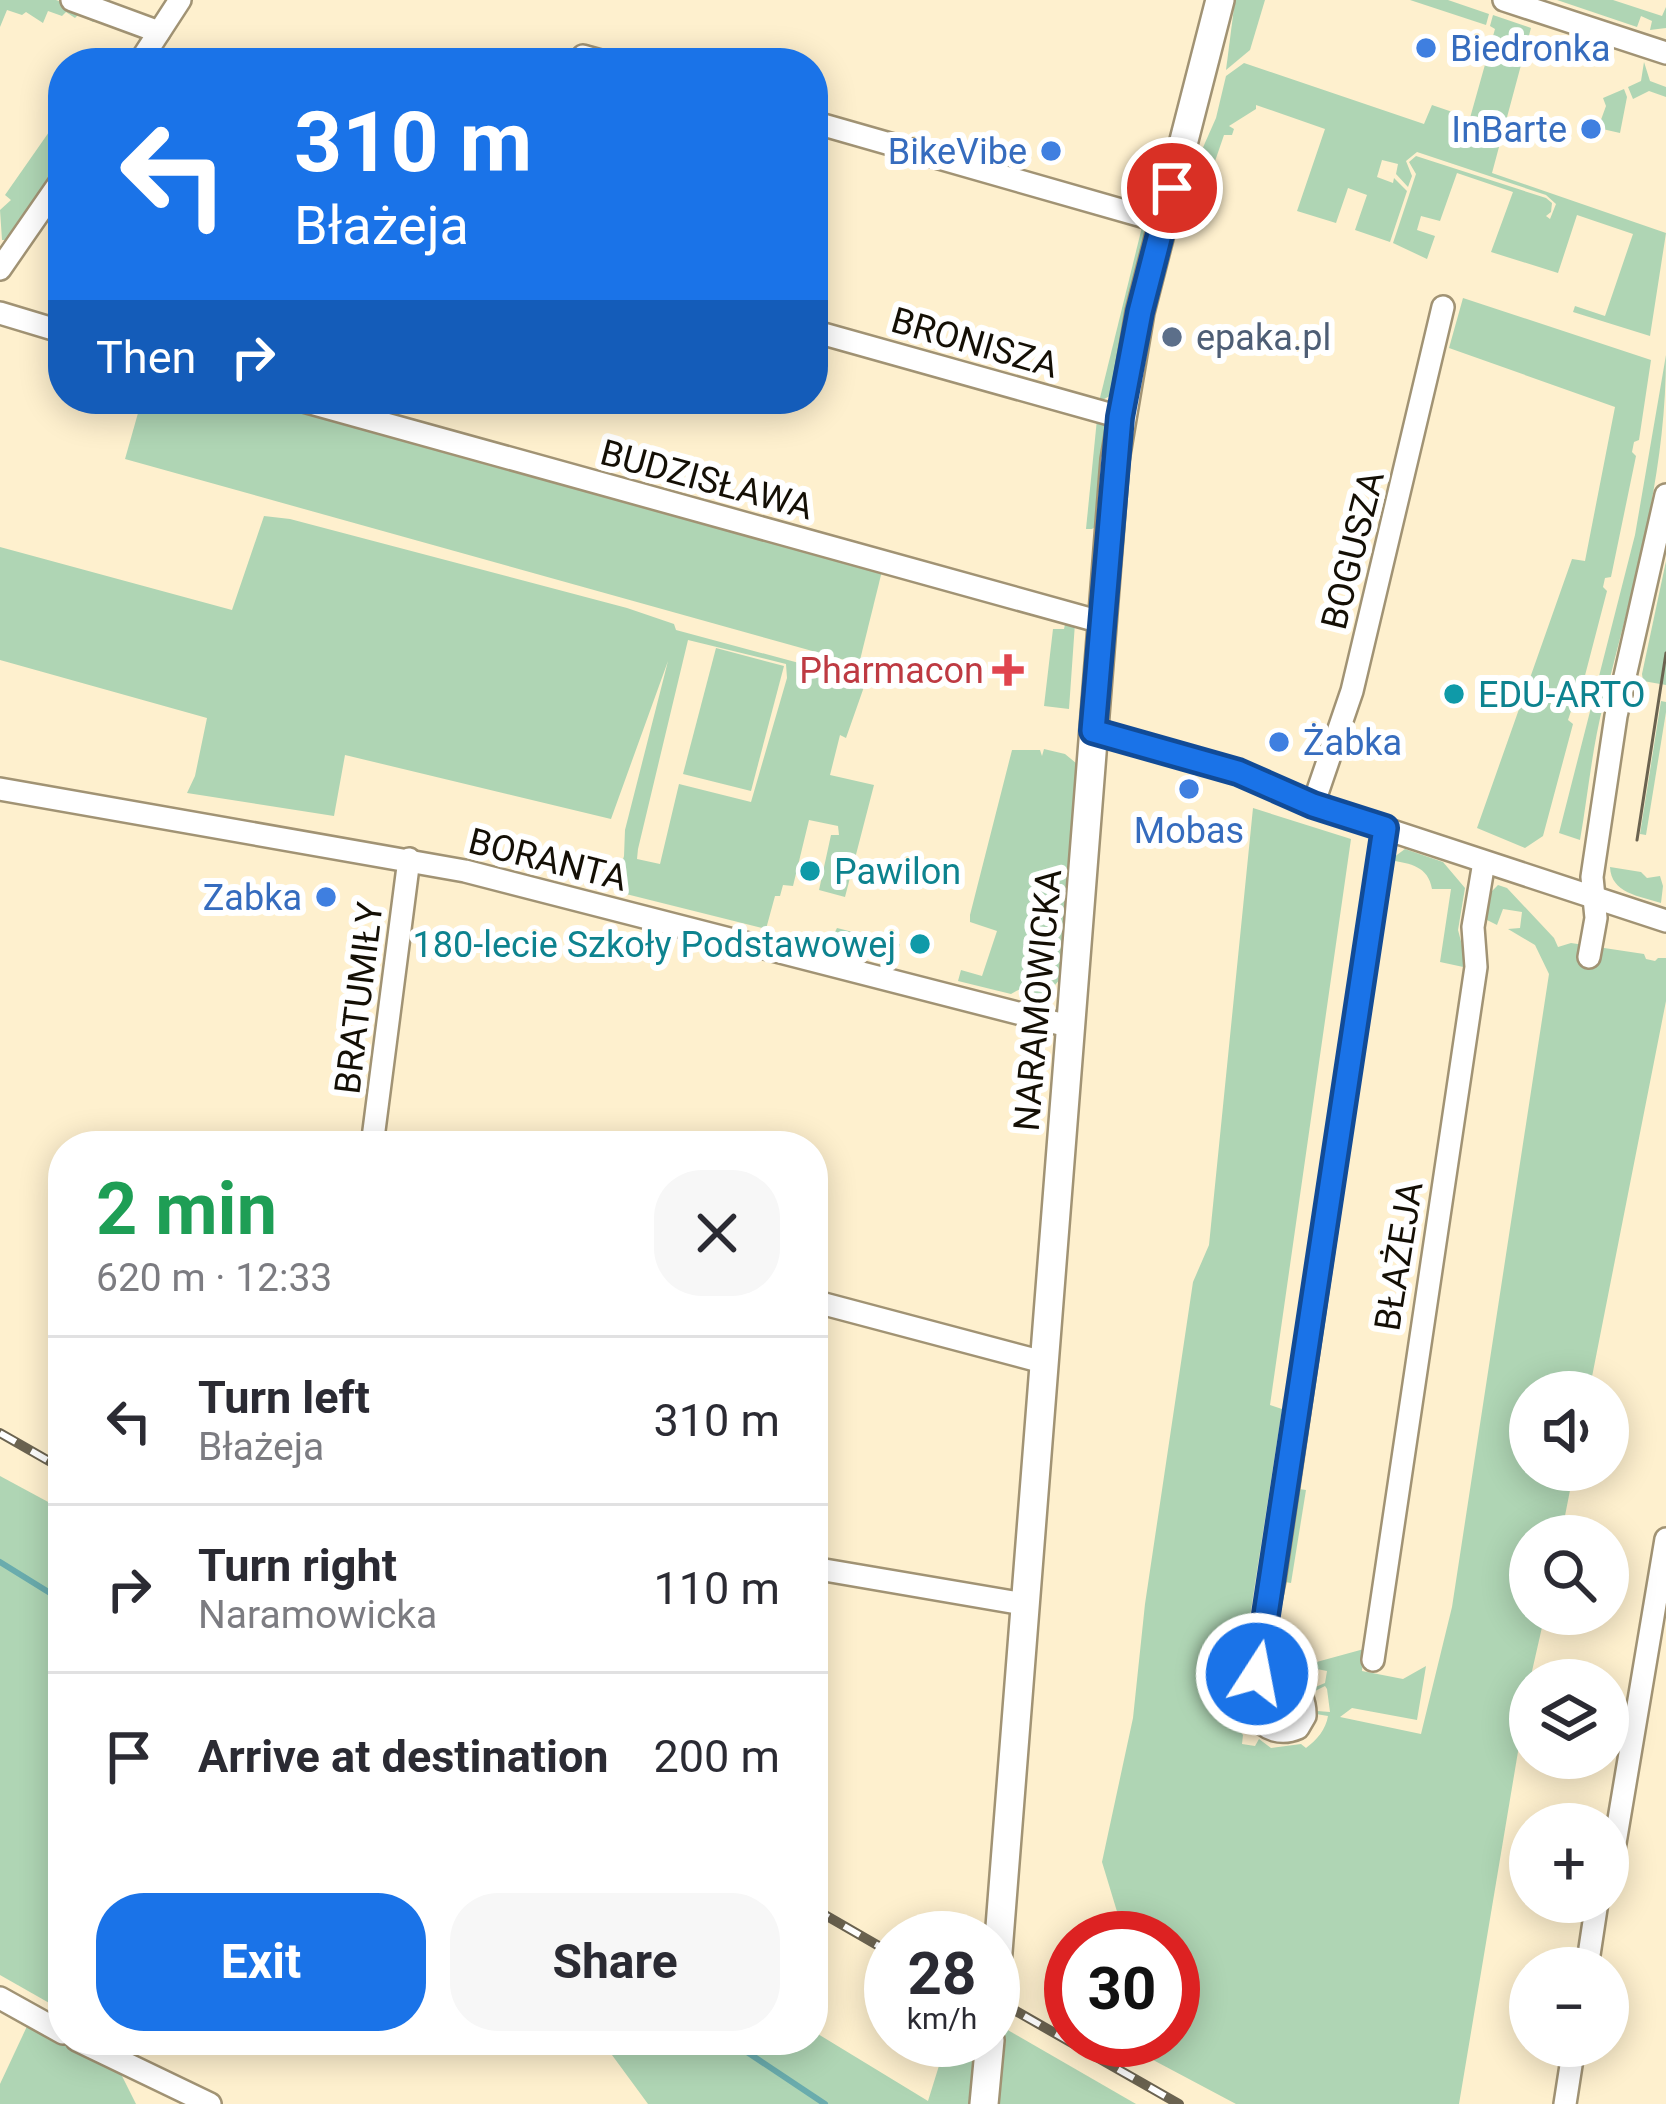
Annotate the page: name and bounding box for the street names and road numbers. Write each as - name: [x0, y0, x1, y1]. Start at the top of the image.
- street label: BRONISZA: [887, 299, 1063, 387]
- street label: BUDZISŁAWA: [596, 431, 818, 529]
- street label: BOGUSZA: [1313, 466, 1393, 634]
- street label: BORANTA: [464, 820, 632, 900]
- street label: NARAMOWICKA: [1006, 867, 1070, 1133]
- street label: BRATUMIŁY: [326, 899, 392, 1096]
- street label: BŁAŻEJA: [1366, 1178, 1432, 1334]

